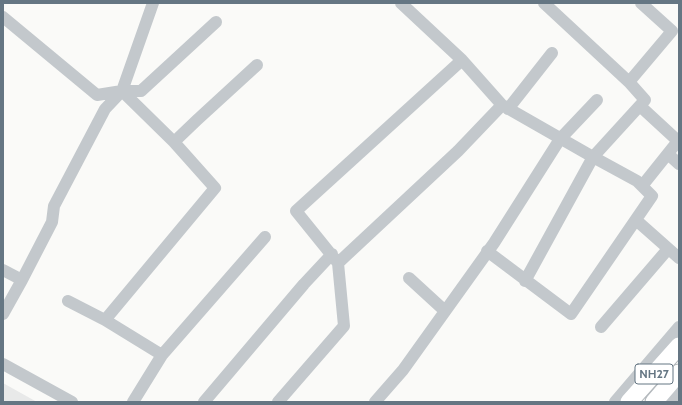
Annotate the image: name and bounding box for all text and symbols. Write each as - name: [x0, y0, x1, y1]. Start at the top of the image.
- road number: NH27: [635, 364, 673, 384]

